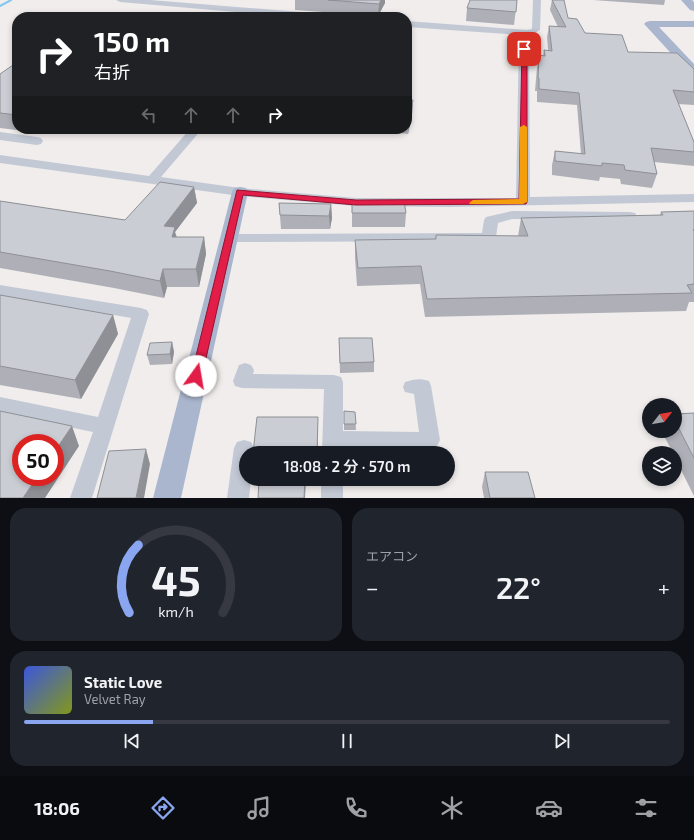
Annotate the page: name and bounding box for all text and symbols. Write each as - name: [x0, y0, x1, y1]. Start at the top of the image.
- text: 150 m: [94, 24, 170, 58]
- icon: right: [28, 28, 80, 80]
- pin: [507, 32, 541, 66]
- icon: arrive: [513, 38, 535, 60]
- text: 右折: [94, 61, 130, 83]
- icon: left: [138, 104, 160, 126]
- icon: ahead: [180, 104, 202, 126]
- icon: ahead: [222, 104, 244, 126]
- icon: right: [264, 104, 286, 126]
- position arrow: [175, 355, 217, 397]
- north arrow: [642, 398, 682, 438]
- map controls: [642, 398, 682, 486]
- speed limit sign: 50: [12, 434, 64, 486]
- button: layers: [642, 446, 682, 486]
- text: 18:08 · 2 分 · 570 m: [284, 457, 410, 475]
- text: エアコン: [366, 548, 418, 564]
- text: 45: [151, 553, 201, 603]
- text: 22°: [496, 569, 541, 605]
- text: −: [366, 574, 379, 600]
- text: +: [658, 574, 670, 600]
- text: km/h: [158, 602, 194, 619]
- text: Static Love: [84, 673, 162, 691]
- text: Velvet Ray: [84, 691, 146, 707]
- icon: previous: [121, 730, 143, 752]
- icon: pause: [336, 730, 358, 752]
- icon: next: [551, 730, 573, 752]
- icon: directions: [149, 794, 177, 822]
- icon: music: [245, 794, 273, 822]
- icon: phone: [342, 794, 370, 822]
- icon: climate: [438, 794, 466, 822]
- icon: car: [535, 794, 563, 822]
- icon: filters: [632, 794, 660, 822]
- text: 18:06: [34, 797, 80, 819]

